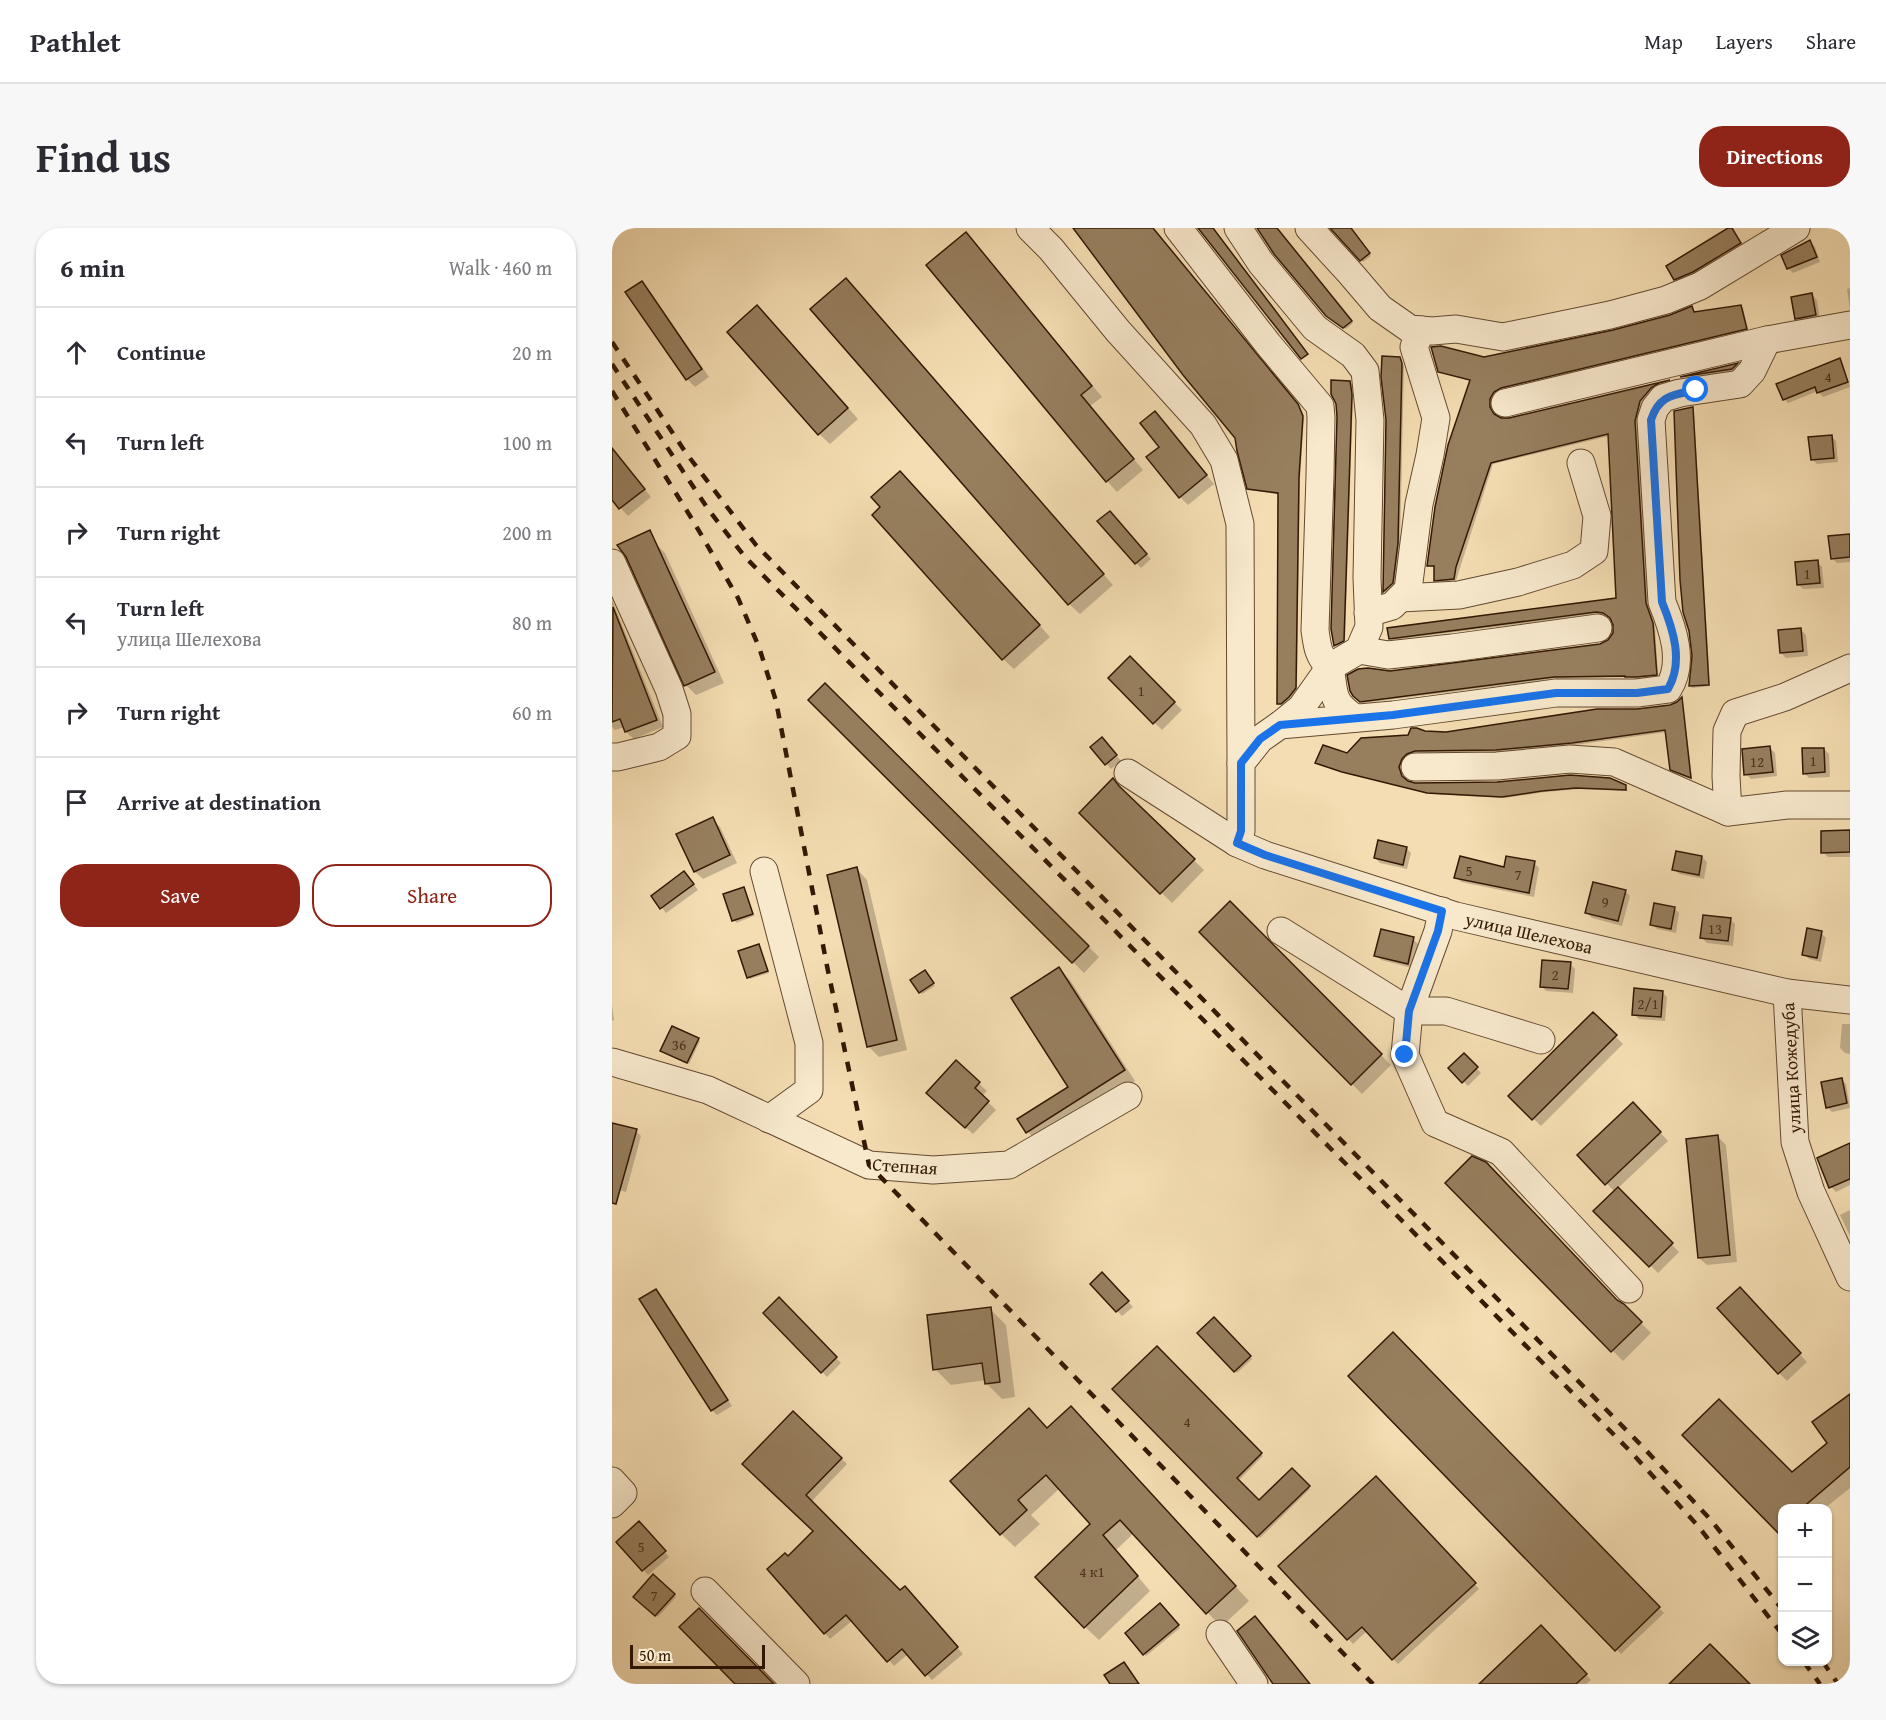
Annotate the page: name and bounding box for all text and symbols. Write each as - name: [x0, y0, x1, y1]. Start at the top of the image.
- text: Pathlet: [30, 21, 121, 62]
- text: Map: [1644, 26, 1683, 57]
- text: Layers: [1716, 26, 1773, 57]
- text: Share: [1806, 26, 1856, 57]
- text: Find us: [36, 126, 171, 187]
- button: Directions: [1699, 126, 1850, 187]
- text: 6 min: [60, 248, 125, 287]
- text: Walk · 460 m: [449, 253, 552, 282]
- icon: ahead: [60, 336, 93, 369]
- text: Continue: [117, 336, 206, 368]
- text: 20 m: [512, 338, 552, 367]
- house number: 4: [1824, 366, 1832, 387]
- route start: [1682, 376, 1708, 402]
- icon: left: [60, 426, 93, 459]
- text: Turn left: [117, 426, 204, 458]
- text: 100 m: [502, 428, 552, 457]
- icon: right: [60, 516, 93, 549]
- text: Turn right: [117, 516, 220, 548]
- text: 200 m: [502, 518, 552, 547]
- house number: 1: [1803, 563, 1811, 584]
- text: Turn left: [117, 592, 204, 624]
- icon: left: [60, 606, 93, 639]
- text: 80 m: [512, 608, 552, 637]
- text: улица Шелехова: [117, 624, 262, 653]
- house number: 1: [1137, 680, 1145, 701]
- icon: right: [60, 696, 93, 729]
- text: Turn right: [117, 696, 220, 728]
- text: 60 m: [512, 698, 552, 727]
- house number: 1: [1809, 750, 1817, 771]
- house number: 12: [1750, 751, 1764, 772]
- icon: arrive: [60, 786, 93, 819]
- text: Arrive at destination: [117, 786, 321, 818]
- house number: 5: [1465, 860, 1473, 881]
- button: Save: [60, 864, 300, 927]
- button: Share: [312, 864, 552, 927]
- house number: 7: [1514, 864, 1522, 885]
- house number: 9: [1601, 891, 1609, 912]
- street label: улица Шелехова: [1462, 905, 1596, 961]
- house number: 13: [1708, 918, 1722, 939]
- house number: 2: [1551, 964, 1559, 985]
- house number: 2/1: [1637, 993, 1659, 1014]
- street label: улица Кожедуба: [1774, 1001, 1808, 1135]
- house number: 36: [672, 1034, 686, 1055]
- route end: [1391, 1041, 1417, 1067]
- street label: Степная: [872, 1150, 938, 1182]
- house number: 4: [1183, 1411, 1191, 1432]
- map controls: [1778, 1504, 1832, 1666]
- button: +: [1778, 1504, 1832, 1558]
- house number: 5: [637, 1536, 645, 1557]
- button: −: [1778, 1558, 1832, 1612]
- house number: 4 к1: [1079, 1561, 1105, 1582]
- house number: 7: [650, 1585, 658, 1606]
- button: layers: [1778, 1612, 1832, 1666]
- scale bar: [630, 1642, 765, 1670]
- text: 50 m: [639, 1643, 671, 1667]

